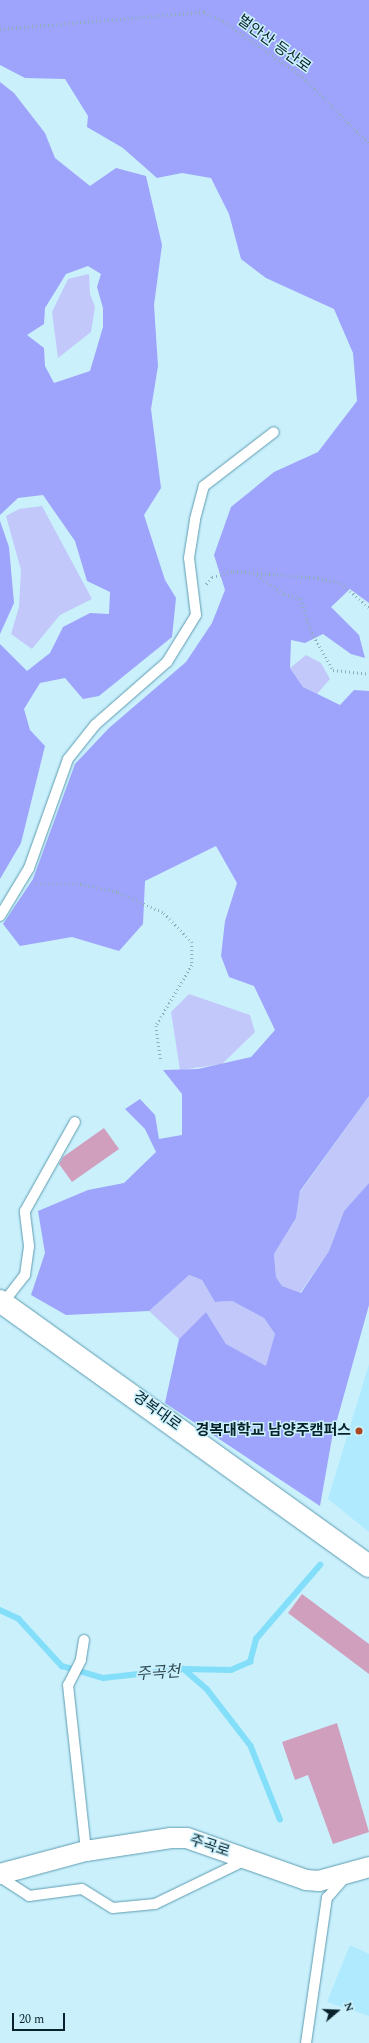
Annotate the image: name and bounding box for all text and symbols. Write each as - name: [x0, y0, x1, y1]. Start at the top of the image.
- street label: 벌안산 등산로: [234, 11, 314, 77]
- street label: 경복대로: [129, 1387, 185, 1435]
- place label: 경복대학교 남양주캠퍼스: [195, 1422, 351, 1440]
- marker: 경복대학교 남양주캠퍼스: [354, 1426, 364, 1436]
- water label: 주곡천: [135, 1662, 181, 1684]
- street label: 주곡로: [188, 1831, 232, 1861]
- north arrow: [317, 1991, 357, 2031]
- text: N: [339, 2000, 358, 2014]
- scale bar: [14, 2005, 67, 2031]
- text: 20 m: [19, 2010, 44, 2029]

